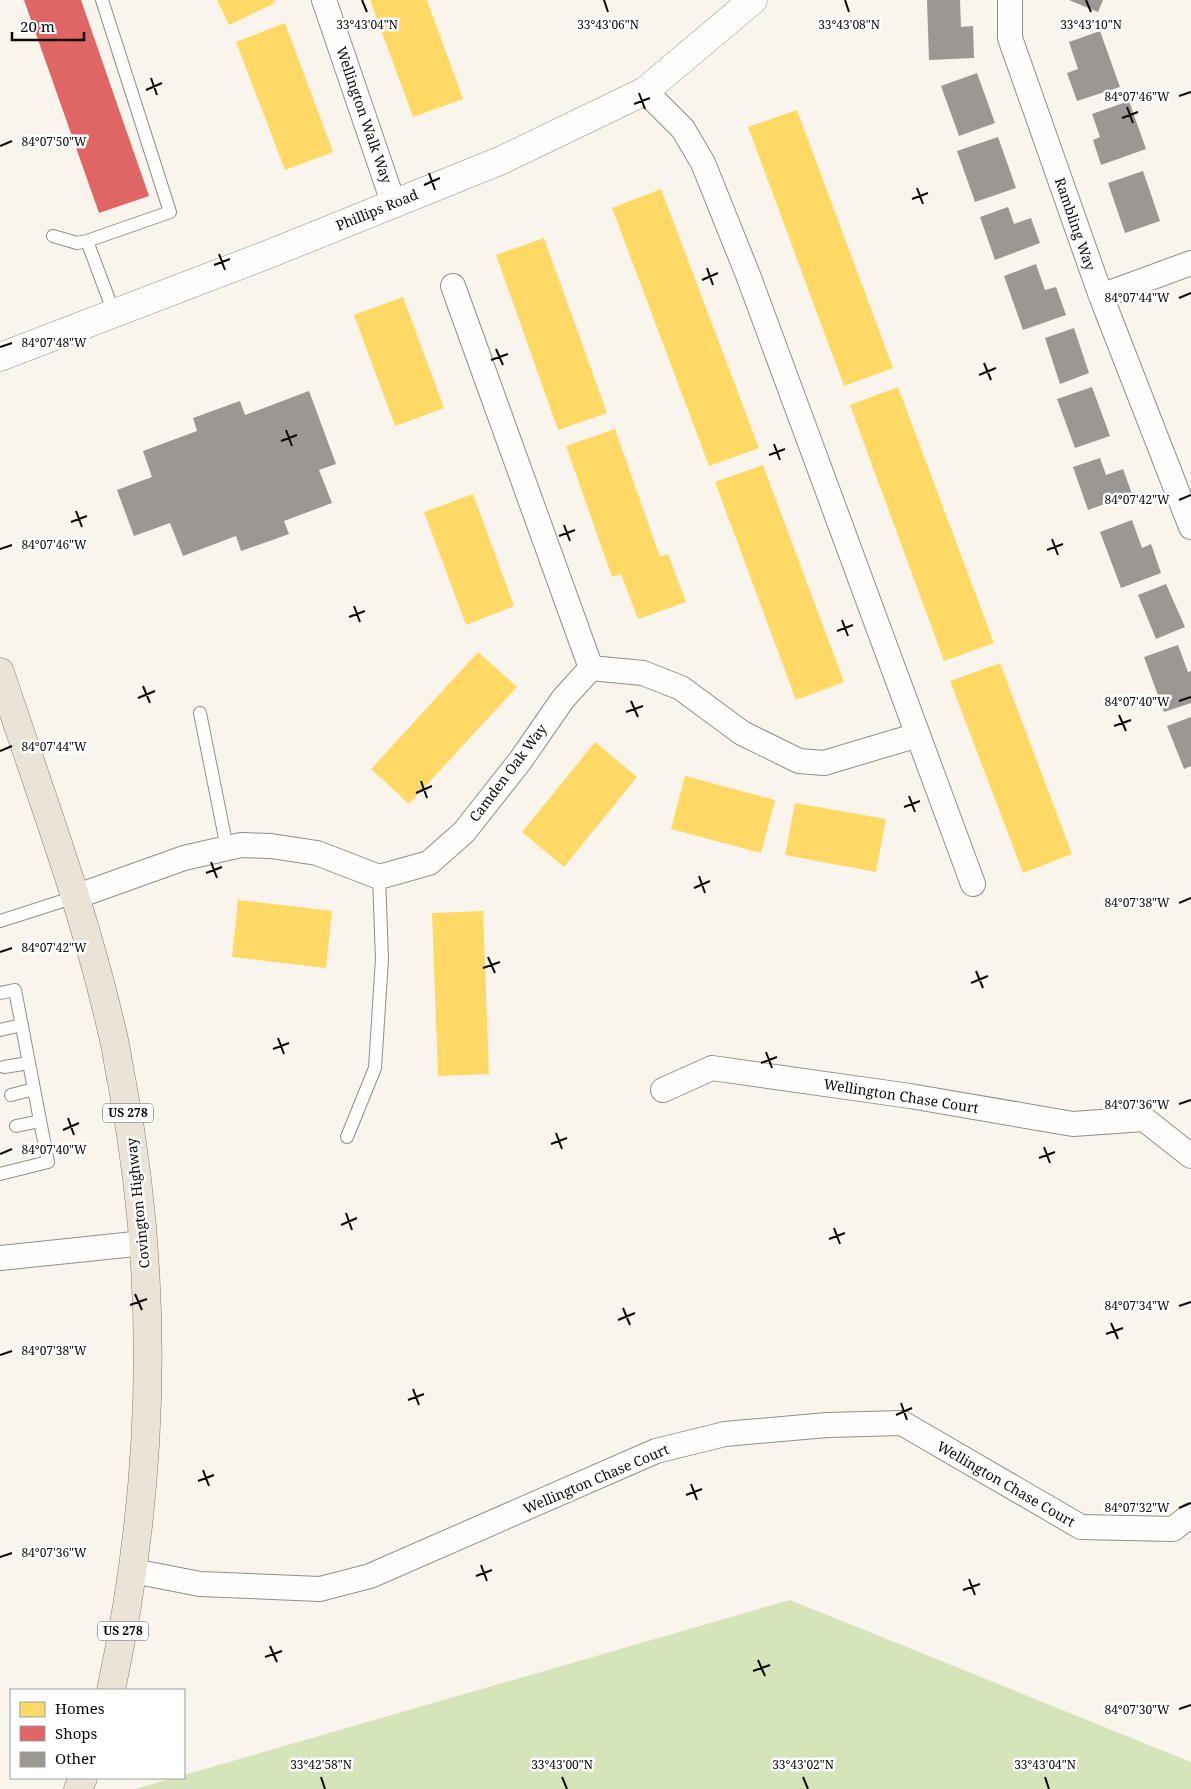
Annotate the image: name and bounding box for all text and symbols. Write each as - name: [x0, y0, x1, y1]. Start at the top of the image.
- scale bar: [12, 10, 85, 42]
- text: 20 m: [20, 16, 55, 36]
- text: 33°43'04"N: [336, 16, 398, 33]
- text: 33°43'06"N: [577, 16, 639, 33]
- text: 33°43'08"N: [818, 16, 880, 33]
- text: 33°43'10"N: [1060, 16, 1122, 33]
- street label: Wellington Walk Way: [332, 44, 397, 186]
- text: 84°07'46"W: [1104, 88, 1170, 105]
- text: 84°07'50"W: [21, 133, 87, 150]
- street label: Rambling Way: [1051, 175, 1100, 273]
- street label: Phillips Road: [333, 184, 421, 235]
- text: 84°07'44"W: [1104, 289, 1170, 306]
- text: 84°07'48"W: [21, 334, 87, 351]
- text: 84°07'42"W: [1104, 491, 1170, 508]
- text: 84°07'46"W: [21, 536, 87, 553]
- text: 84°07'40"W: [1104, 693, 1170, 710]
- street label: Camden Oak Way: [465, 720, 551, 825]
- text: 84°07'44"W: [21, 738, 87, 755]
- text: 84°07'38"W: [1104, 894, 1170, 911]
- text: 84°07'42"W: [21, 939, 87, 956]
- street label: Wellington Chase Court: [822, 1074, 980, 1117]
- text: 84°07'36"W: [1104, 1096, 1170, 1113]
- road number: US 278: [103, 1104, 153, 1122]
- street label: Covington Highway: [121, 1137, 154, 1269]
- text: 84°07'40"W: [21, 1141, 87, 1158]
- text: 84°07'34"W: [1104, 1297, 1170, 1314]
- text: 84°07'38"W: [21, 1342, 87, 1359]
- street label: Wellington Chase Court: [934, 1436, 1079, 1531]
- street label: Wellington Chase Court: [520, 1439, 672, 1518]
- text: 84°07'32"W: [1104, 1499, 1170, 1516]
- text: 84°07'36"W: [21, 1544, 87, 1561]
- road number: US 278: [98, 1622, 148, 1640]
- legend: [10, 1689, 185, 1779]
- text: Homes: [55, 1698, 105, 1718]
- text: 84°07'30"W: [1104, 1701, 1170, 1718]
- text: Shops: [55, 1723, 98, 1743]
- text: Other: [55, 1748, 96, 1768]
- text: 33°42'58"N: [290, 1756, 352, 1773]
- text: 33°43'00"N: [531, 1756, 593, 1773]
- text: 33°43'02"N: [772, 1756, 834, 1773]
- text: 33°43'04"N: [1014, 1756, 1076, 1773]

